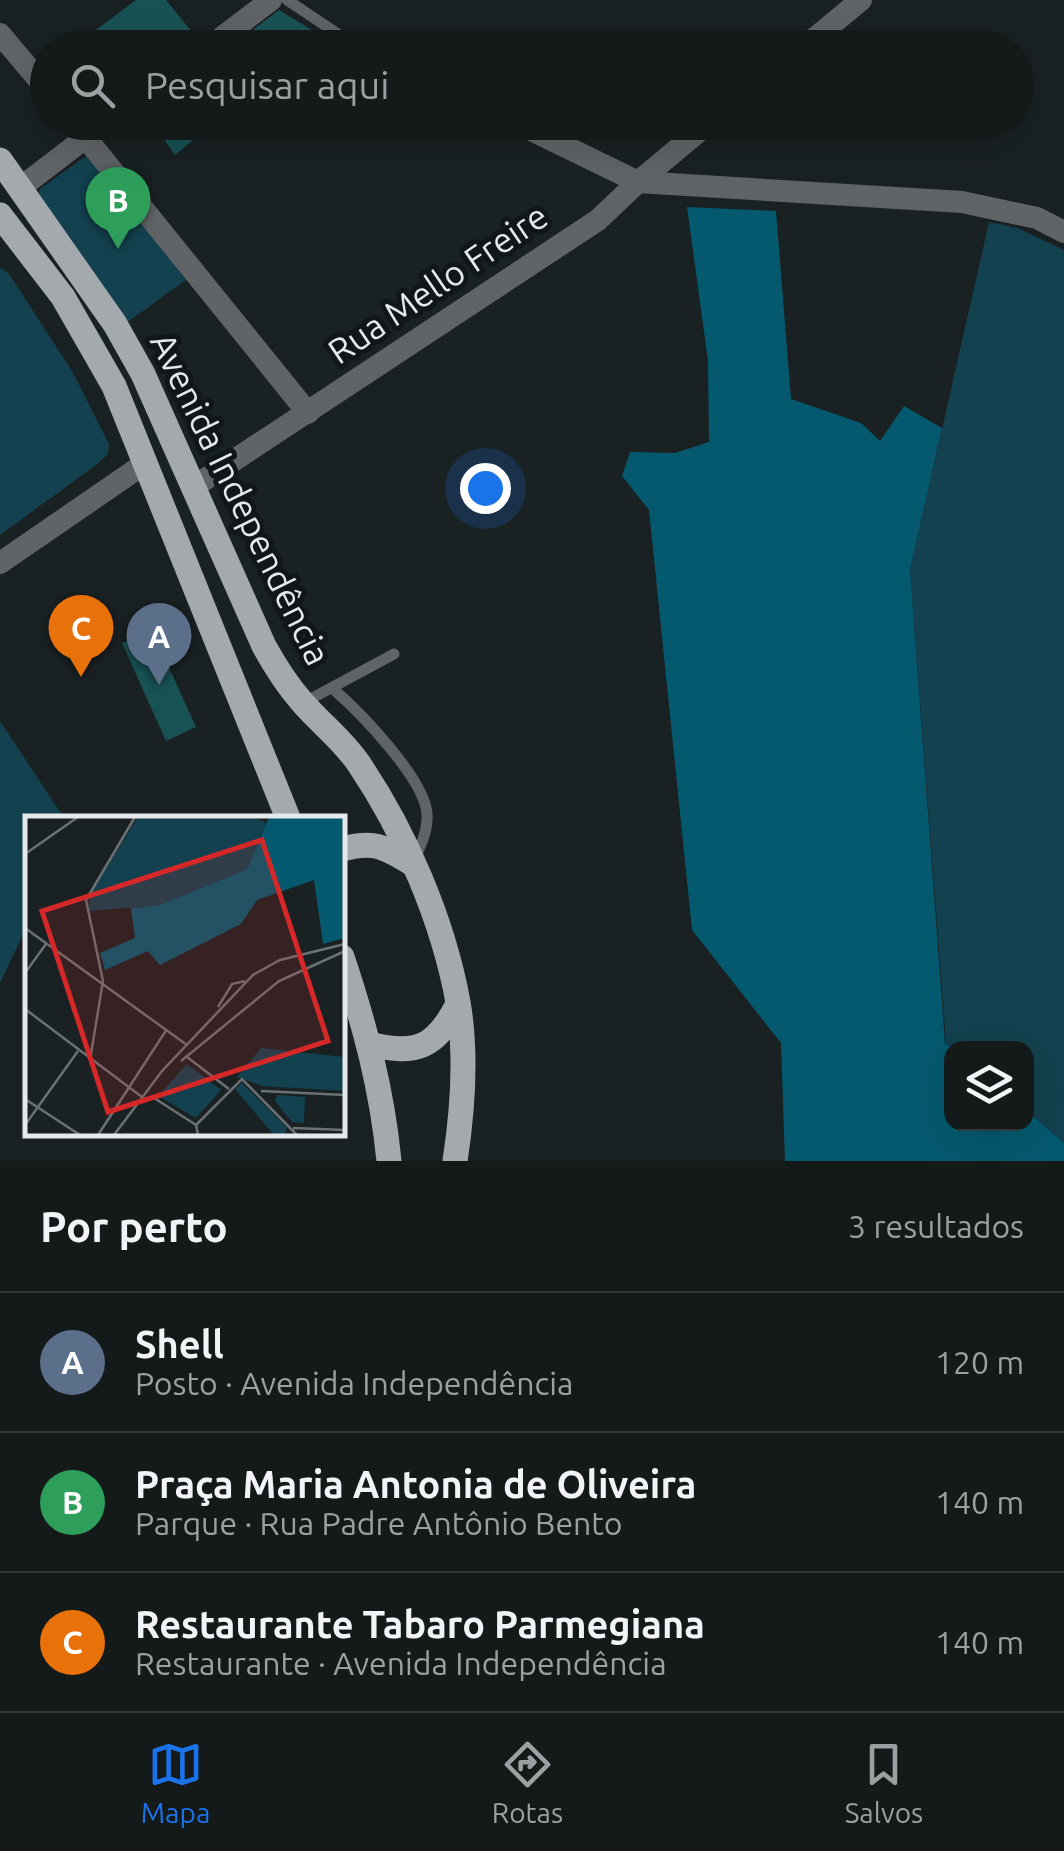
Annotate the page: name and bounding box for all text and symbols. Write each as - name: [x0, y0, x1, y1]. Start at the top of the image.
- search box: [30, 30, 1034, 140]
- icon: search: [65, 58, 120, 113]
- text: Pesquisar aqui: [145, 64, 389, 106]
- pin: B: [86, 166, 150, 249]
- street label: Rua Mello Freire: [320, 195, 555, 371]
- street label: Avenida Independência: [141, 326, 339, 672]
- your location: [460, 463, 511, 514]
- pin: C: [48, 594, 114, 677]
- pin: A: [126, 602, 192, 685]
- inset map: [25, 816, 345, 1136]
- map controls: [944, 1041, 1034, 1131]
- button: layers: [944, 1041, 1034, 1131]
- text: Por perto: [40, 1203, 228, 1250]
- text: 3 resultados: [848, 1208, 1024, 1244]
- text: Shell: [135, 1323, 224, 1365]
- text: A: [61, 1344, 84, 1380]
- text: 120 m: [935, 1344, 1024, 1380]
- text: Posto · Avenida Independência: [135, 1365, 574, 1401]
- text: Praça Maria Antonia de Oliveira: [135, 1463, 696, 1505]
- text: B: [62, 1484, 83, 1520]
- text: 140 m: [935, 1484, 1024, 1520]
- text: Parque · Rua Padre Antônio Bento: [135, 1505, 623, 1541]
- text: Restaurante Tabaro Parmegiana: [135, 1603, 705, 1645]
- text: C: [62, 1624, 83, 1660]
- text: 140 m: [935, 1624, 1024, 1660]
- text: Restaurante · Avenida Independência: [135, 1645, 667, 1681]
- tab: Mapa: [141, 1737, 210, 1828]
- tab: Rotas: [492, 1737, 563, 1828]
- tab: Salvos: [845, 1737, 923, 1828]

